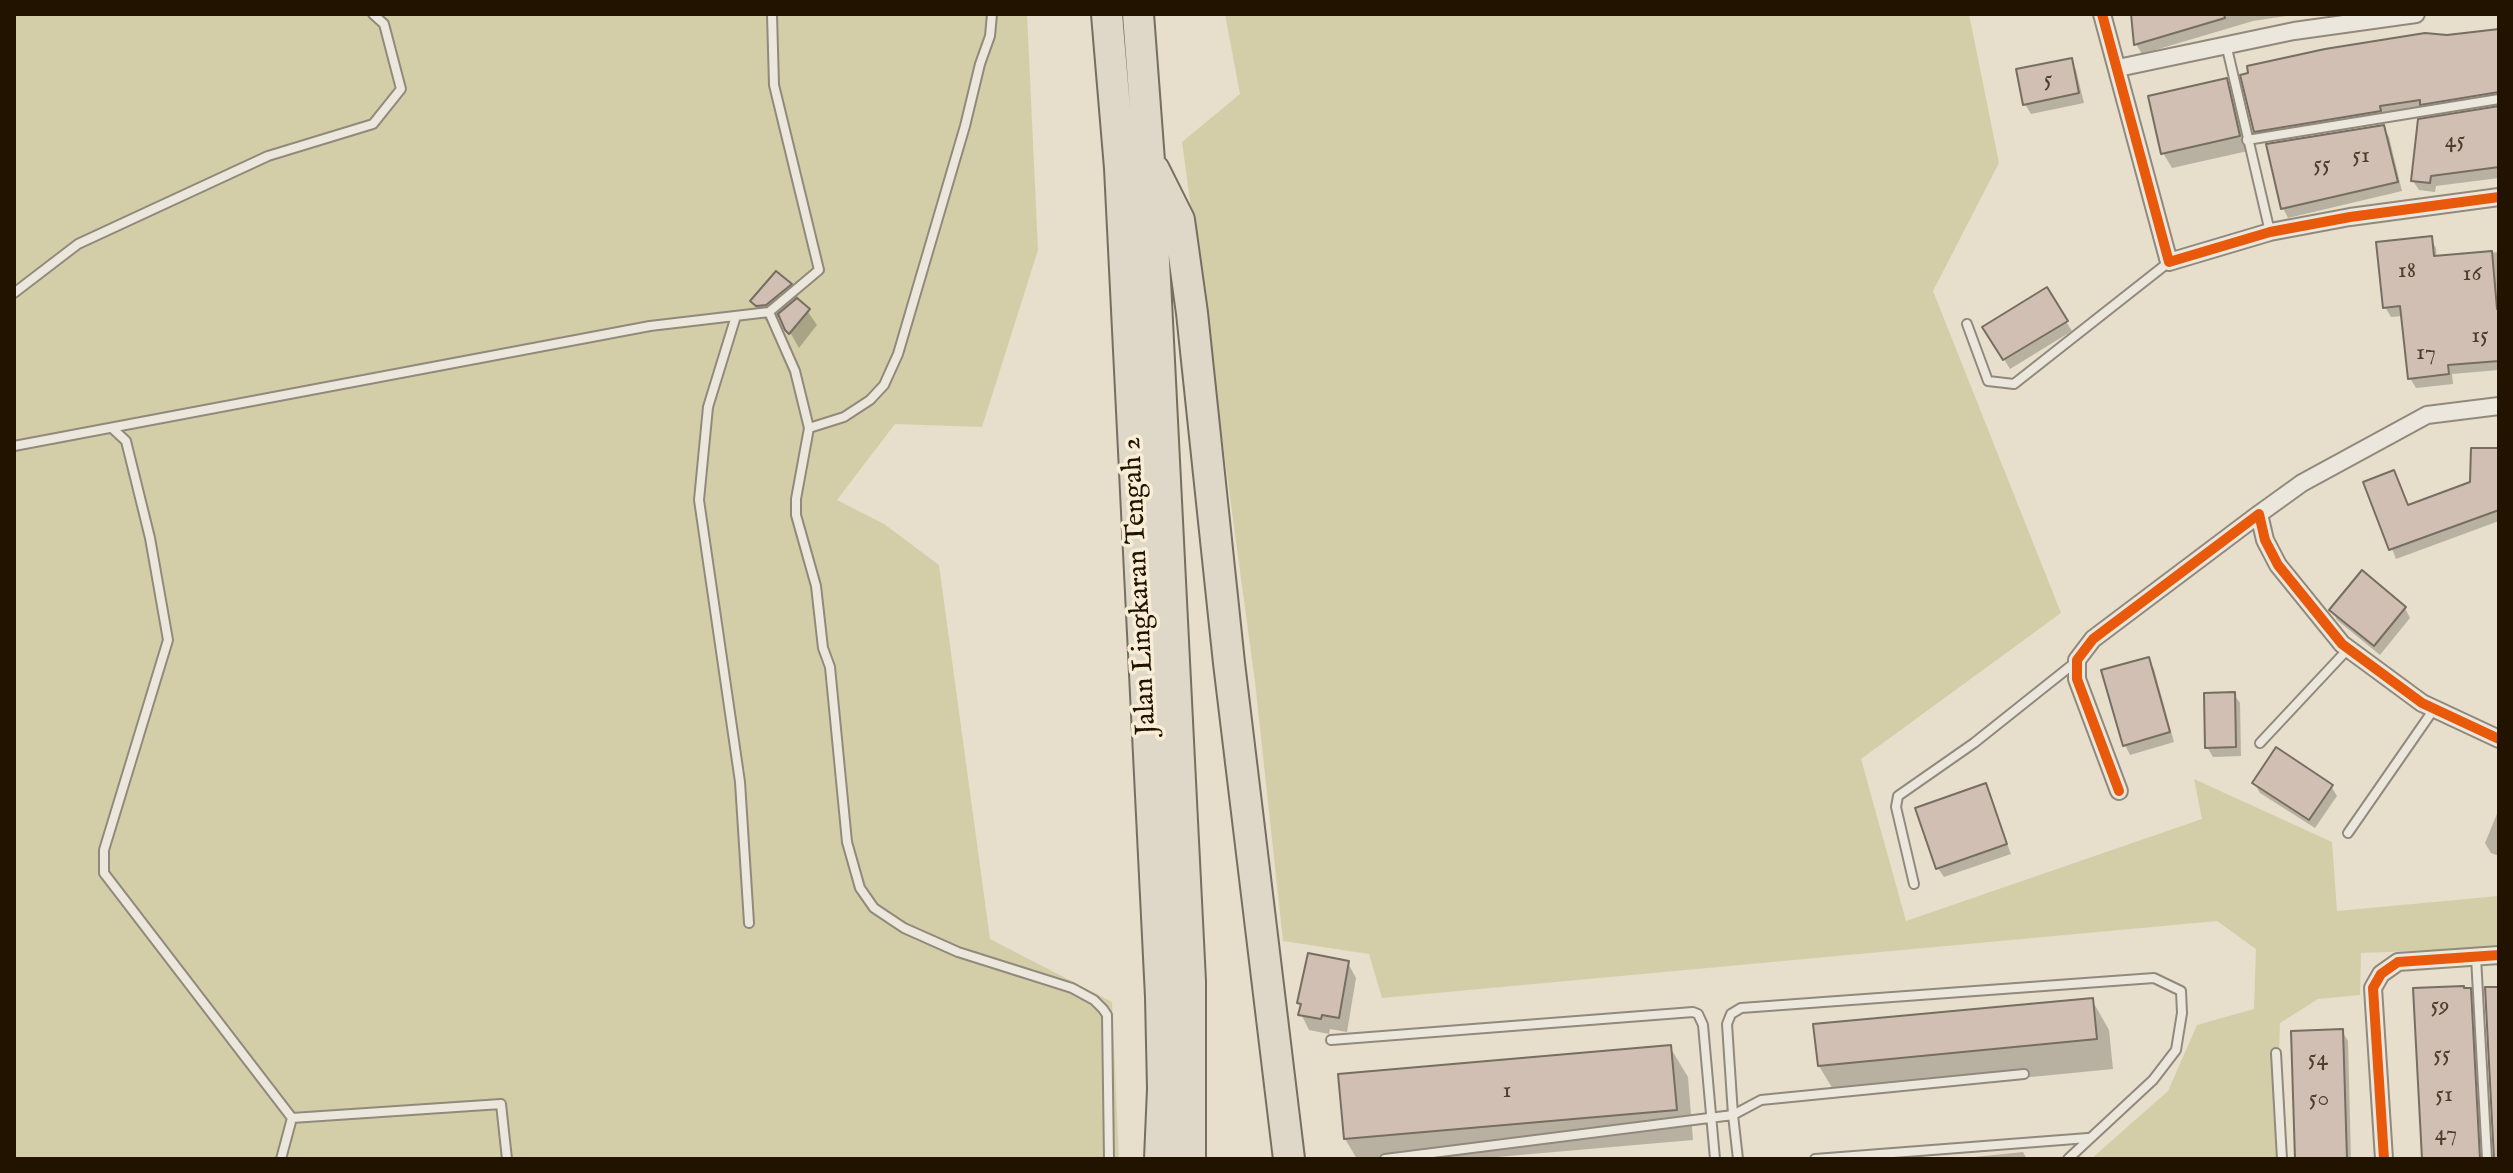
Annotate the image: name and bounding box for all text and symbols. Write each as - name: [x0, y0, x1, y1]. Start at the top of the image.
- house number: 5: [2044, 67, 2052, 95]
- house number: 45: [2445, 128, 2465, 156]
- house number: 51: [2352, 143, 2370, 171]
- house number: 55: [2313, 152, 2331, 180]
- house number: 18: [2398, 258, 2416, 286]
- house number: 16: [2462, 261, 2482, 289]
- house number: 15: [2471, 323, 2489, 351]
- house number: 17: [2416, 340, 2436, 368]
- street label: Jalan Lingkaran Tengah 2: [1116, 436, 1166, 736]
- house number: 59: [2430, 993, 2450, 1021]
- house number: 55: [2433, 1042, 2451, 1070]
- house number: 54: [2308, 1046, 2328, 1074]
- house number: 1: [1503, 1078, 1511, 1106]
- house number: 51: [2435, 1082, 2453, 1110]
- house number: 50: [2309, 1086, 2329, 1114]
- house number: 47: [2435, 1121, 2457, 1149]

